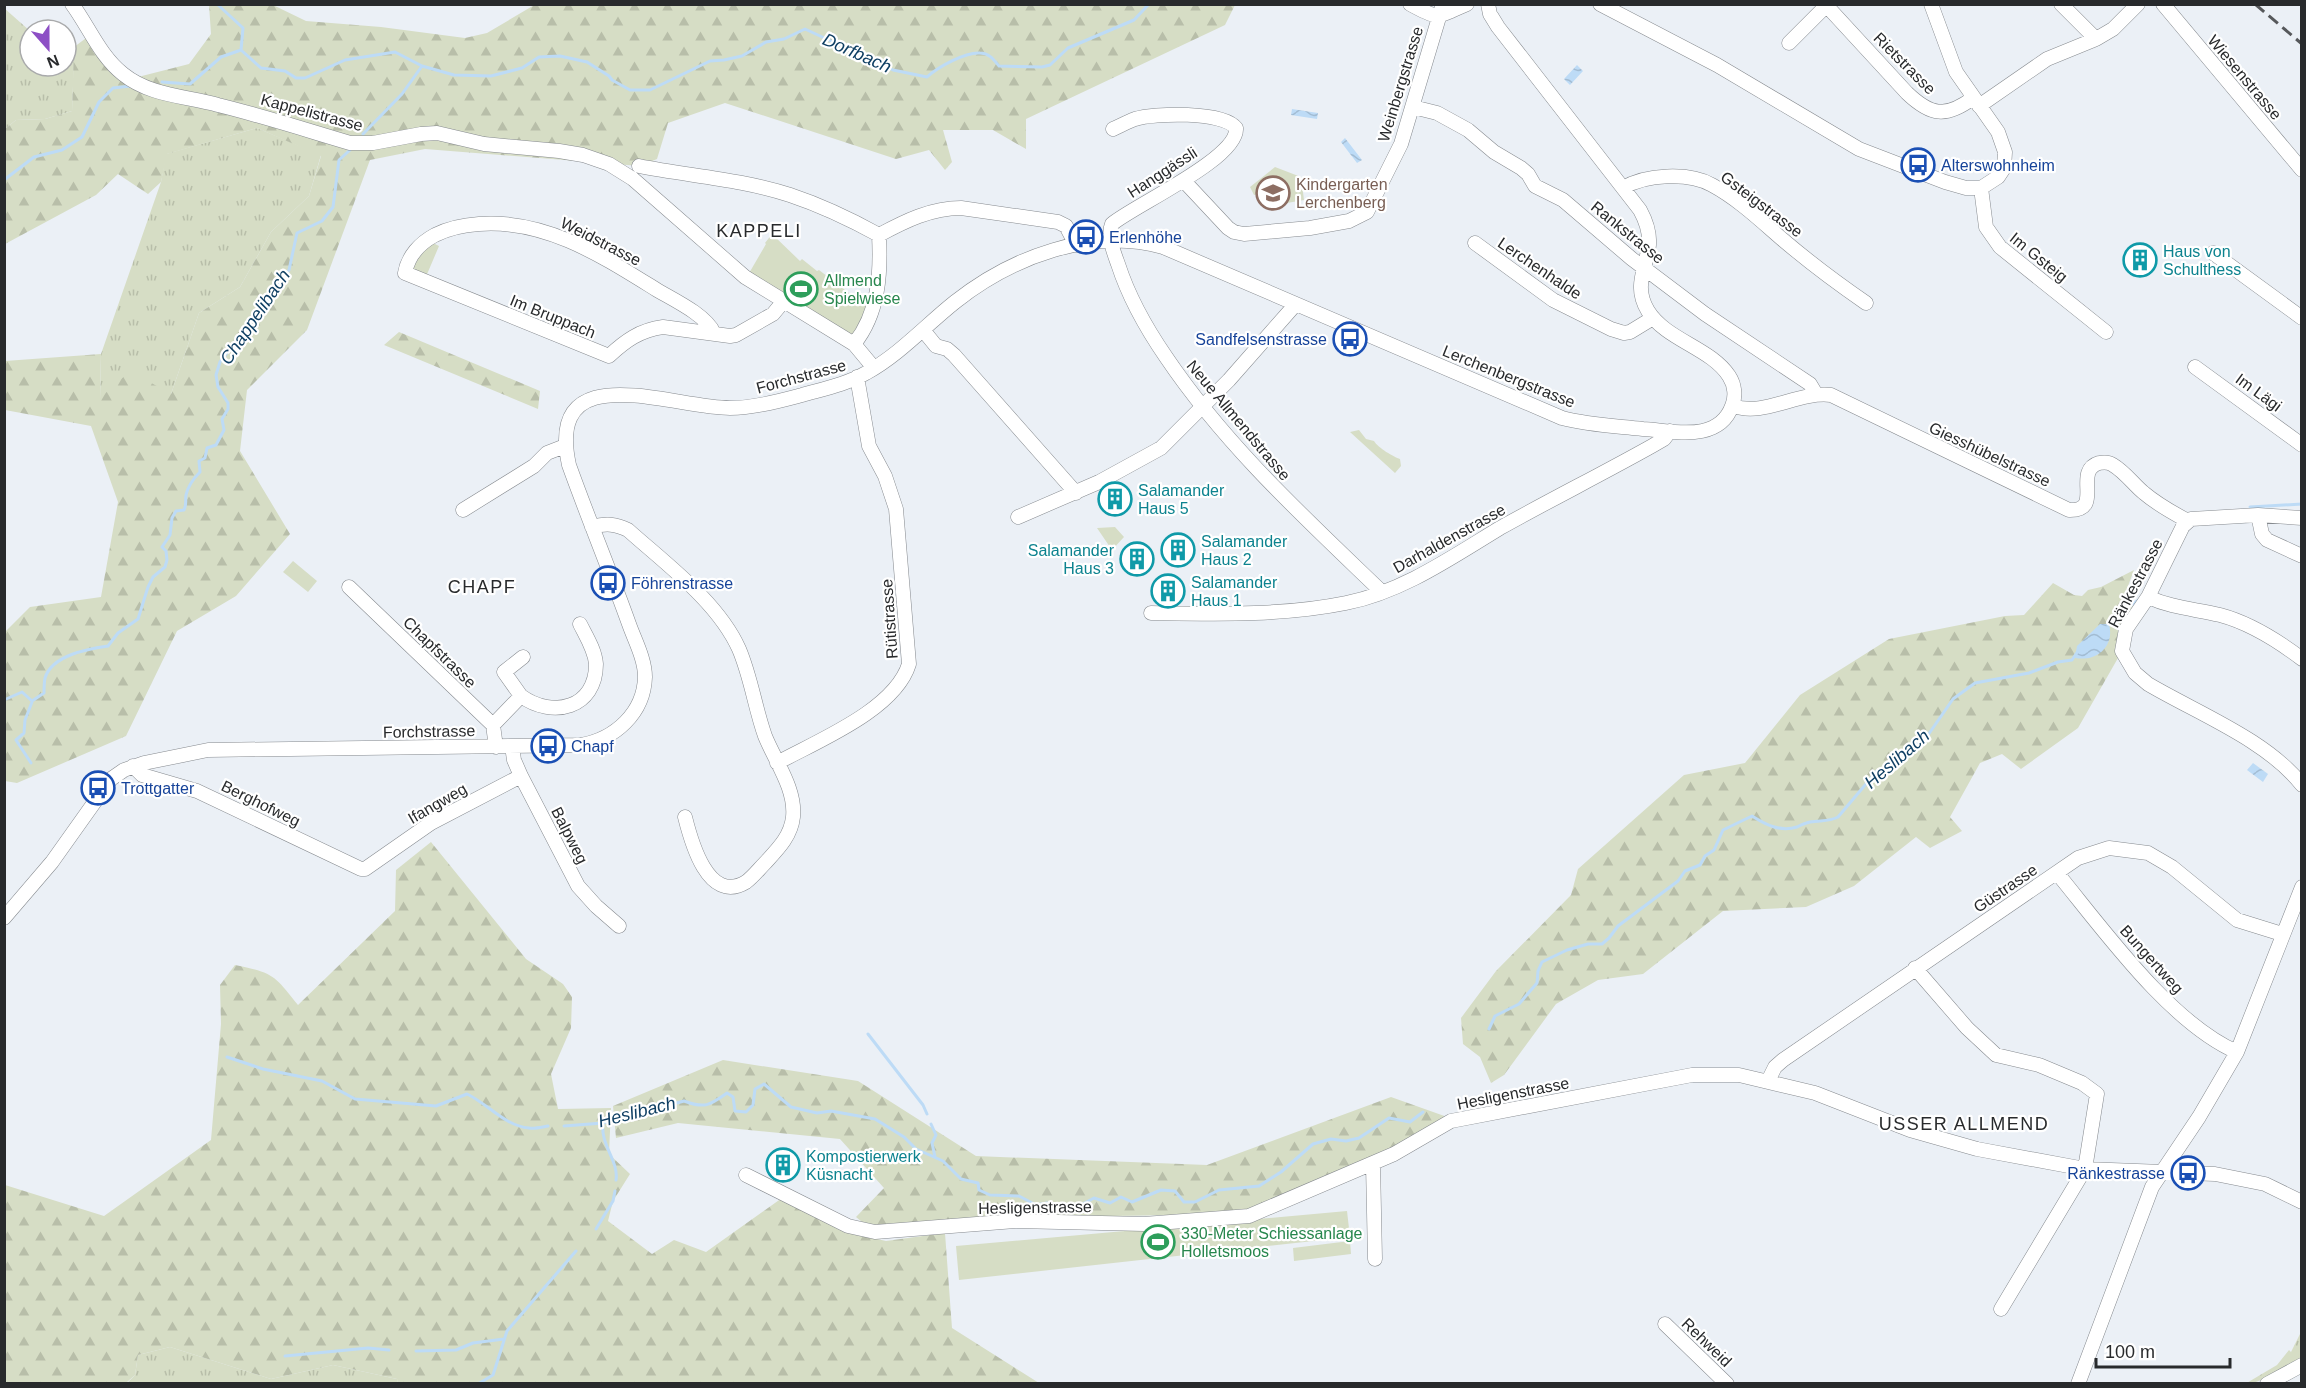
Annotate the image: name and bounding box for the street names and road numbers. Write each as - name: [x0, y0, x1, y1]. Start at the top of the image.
- street label: Weinbergstrasse: [1375, 24, 1426, 144]
- street label: Rietstrasse: [1870, 29, 1939, 98]
- street label: Wiesenstrasse: [2204, 32, 2285, 123]
- street label: Kappelistrasse: [259, 91, 365, 134]
- street label: Hanggässli: [1124, 144, 1200, 201]
- street label: Gsteigstrasse: [1718, 168, 1806, 241]
- street label: Rankstrasse: [1588, 198, 1668, 267]
- street label: Weidstrasse: [558, 214, 644, 269]
- street label: Im Gsteig: [2007, 229, 2071, 286]
- street label: Lerchenhalde: [1495, 234, 1585, 303]
- street label: Im Bruppach: [508, 292, 598, 341]
- street label: Lerchenbergstrasse: [1440, 342, 1578, 411]
- street label: Forchstrasse: [754, 356, 848, 397]
- street label: Neue Allmendstrasse: [1184, 357, 1294, 484]
- street label: Im Lägi: [2232, 370, 2285, 415]
- street label: Giesshübelstrasse: [1927, 419, 2053, 490]
- street label: Darhaldenstrasse: [1390, 501, 1508, 576]
- street label: Ränkestrasse: [2105, 536, 2166, 630]
- street label: Rütistrasse: [878, 578, 901, 659]
- street label: Chapfstrasse: [400, 614, 480, 691]
- street label: Forchstrasse: [383, 722, 475, 741]
- street label: Berghofweg: [219, 777, 303, 830]
- street label: Ifangweg: [405, 780, 470, 827]
- street label: Balpweg: [548, 804, 591, 866]
- street label: Güstrasse: [1970, 861, 2040, 916]
- street label: Bungertweg: [2117, 922, 2187, 997]
- street label: Hesligenstrasse: [1456, 1074, 1571, 1113]
- street label: Hesligenstrasse: [978, 1198, 1092, 1217]
- street label: Rehweid: [1678, 1315, 1735, 1370]

